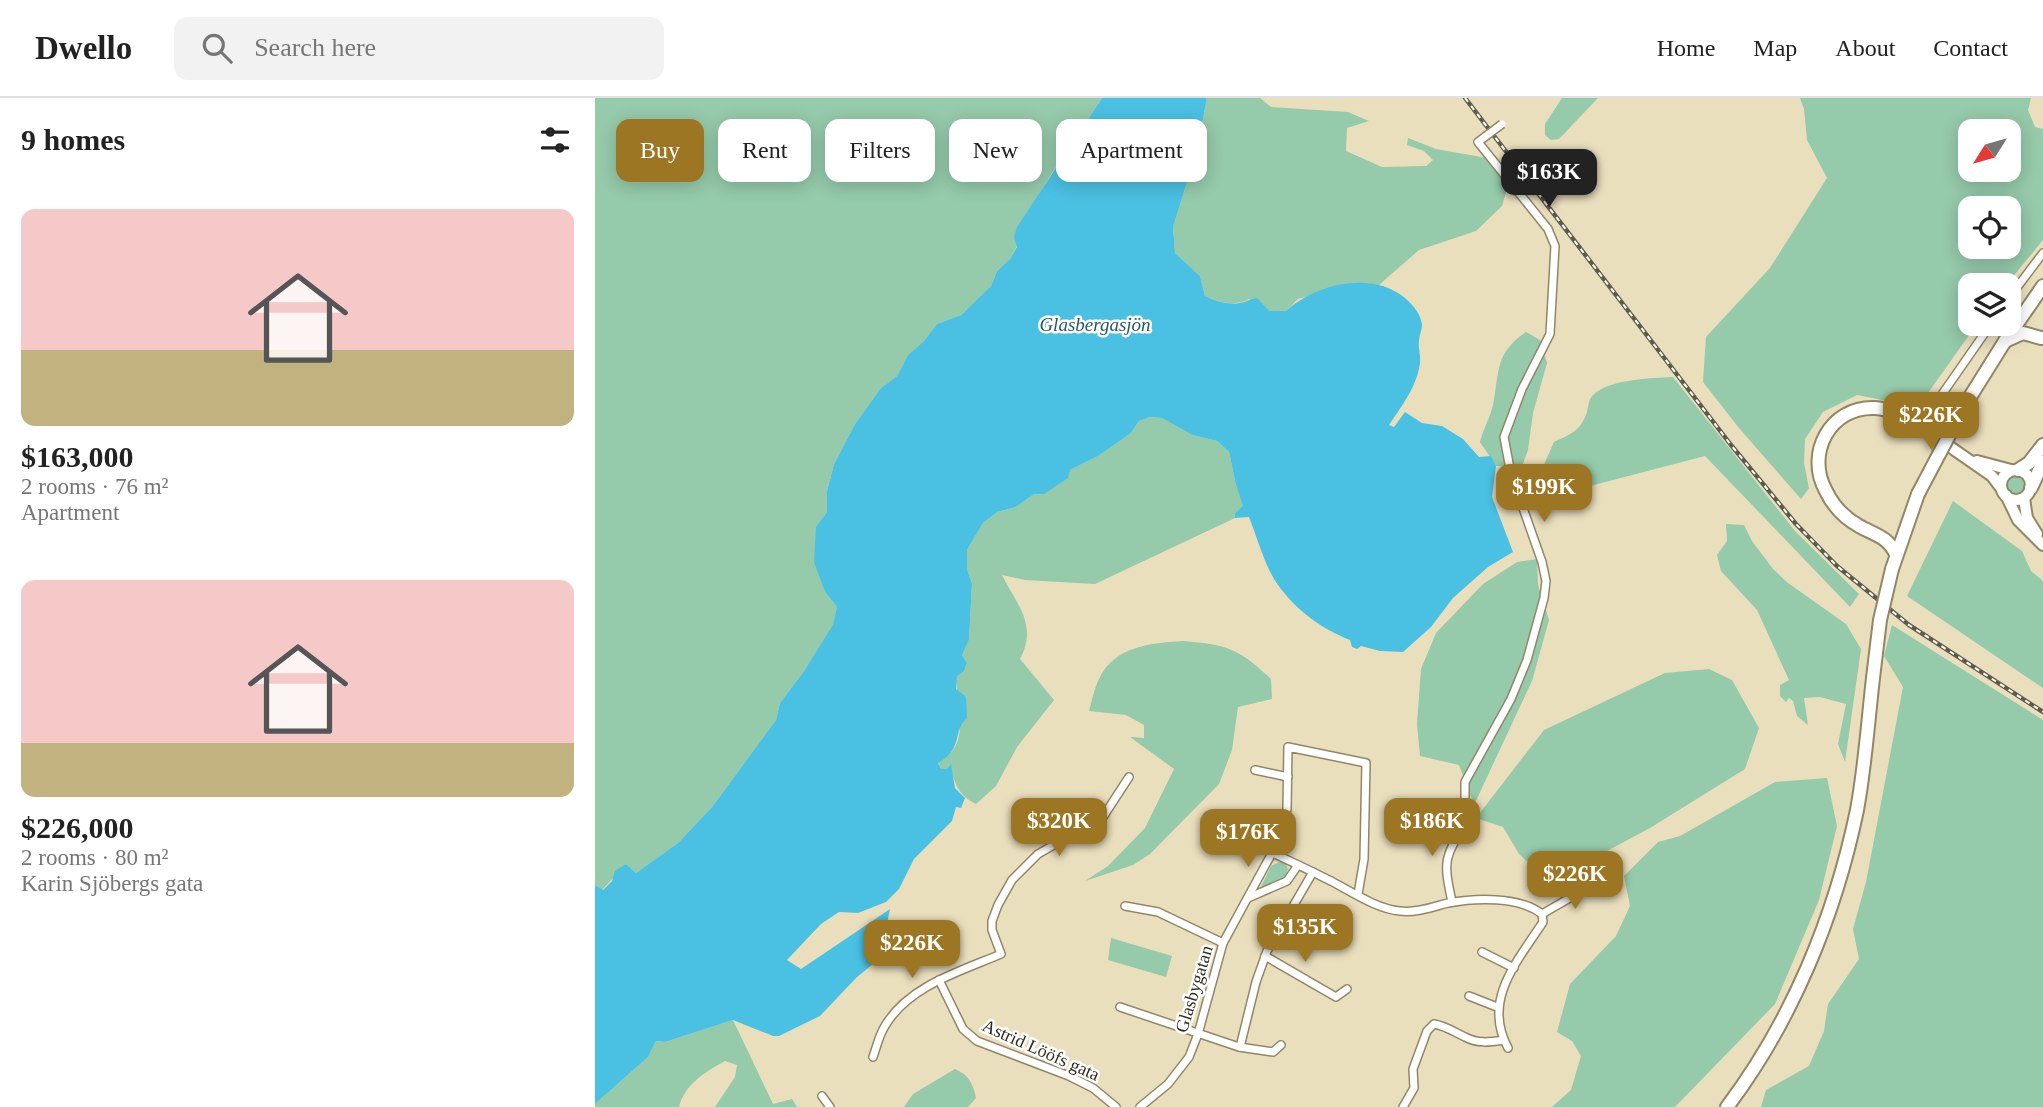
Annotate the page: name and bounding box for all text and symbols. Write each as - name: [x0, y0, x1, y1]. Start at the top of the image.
- search box: [174, 17, 664, 80]
- icon: search: [198, 29, 236, 67]
- text: Dwello: [35, 30, 132, 66]
- text: Search here: [254, 33, 376, 62]
- text: Home: [1657, 35, 1715, 61]
- text: Map: [1753, 35, 1797, 61]
- text: About: [1835, 35, 1895, 61]
- text: Contact: [1933, 35, 2008, 61]
- chip: Buy: [616, 119, 704, 182]
- chip: Rent: [718, 119, 811, 182]
- chip: Filters: [825, 119, 935, 182]
- chip: New: [949, 119, 1042, 182]
- chip: Apartment: [1056, 119, 1207, 182]
- north arrow: [1958, 119, 2021, 182]
- map controls: [1958, 119, 2021, 336]
- icon: filters: [536, 121, 574, 159]
- text: 9 homes: [21, 123, 125, 156]
- pin: $163K: [1500, 150, 1598, 209]
- text: $163K: [1517, 159, 1581, 184]
- button: locate: [1958, 196, 2021, 259]
- icon: home: [235, 255, 361, 381]
- button: layers: [1958, 273, 2021, 336]
- water label: Glasbergasjön: [1039, 314, 1151, 335]
- pin: $226K: [1882, 392, 1980, 452]
- text: $226K: [1899, 402, 1963, 427]
- text: $163,000: [21, 440, 134, 473]
- pin: $199K: [1495, 464, 1593, 524]
- text: 2 rooms · 76 m²: [21, 474, 168, 499]
- text: $199K: [1512, 474, 1576, 499]
- text: Apartment: [21, 500, 119, 525]
- icon: home: [235, 626, 361, 752]
- pin: $320K: [1010, 798, 1108, 858]
- pin: $186K: [1383, 798, 1481, 858]
- text: $320K: [1027, 808, 1091, 833]
- text: $186K: [1400, 808, 1464, 833]
- pin: $176K: [1199, 810, 1297, 869]
- text: $226,000: [21, 811, 134, 844]
- text: $176K: [1216, 819, 1280, 844]
- text: 2 rooms · 80 m²: [21, 845, 168, 870]
- pin: $226K: [1526, 852, 1624, 911]
- text: $226K: [1543, 861, 1607, 886]
- text: Karin Sjöbergs gata: [21, 871, 203, 896]
- pin: $135K: [1256, 904, 1354, 964]
- text: $135K: [1273, 914, 1337, 939]
- pin: $226K: [863, 920, 961, 980]
- text: $226K: [880, 930, 944, 955]
- street label: Glasbygatan: [1171, 943, 1217, 1035]
- street label: Astrid Lööfs gata: [979, 1015, 1103, 1085]

